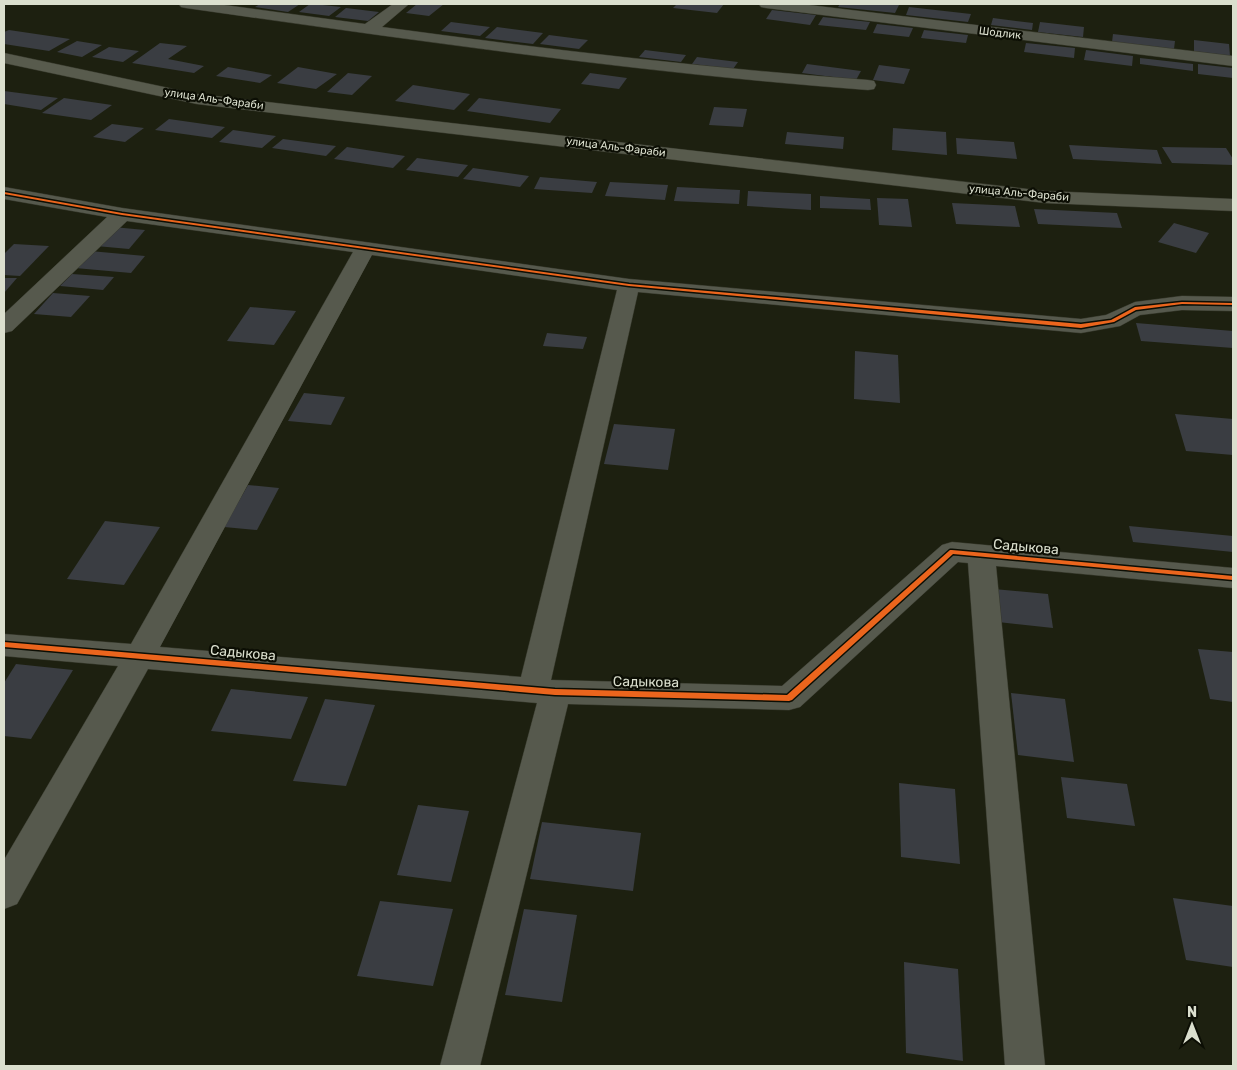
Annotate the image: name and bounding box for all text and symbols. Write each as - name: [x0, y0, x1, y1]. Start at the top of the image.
- street label: Шодлик: [978, 24, 1022, 42]
- street label: улица Аль-Фараби: [164, 86, 264, 112]
- street label: улица Аль-Фараби: [566, 134, 666, 160]
- street label: улица Аль-Фараби: [969, 182, 1069, 204]
- street label: Садыкова: [992, 536, 1060, 558]
- street label: Садыкова: [209, 642, 277, 664]
- street label: Садыкова: [613, 673, 679, 691]
- north arrow: [1167, 1000, 1217, 1050]
- text: N: [1187, 1004, 1197, 1021]

